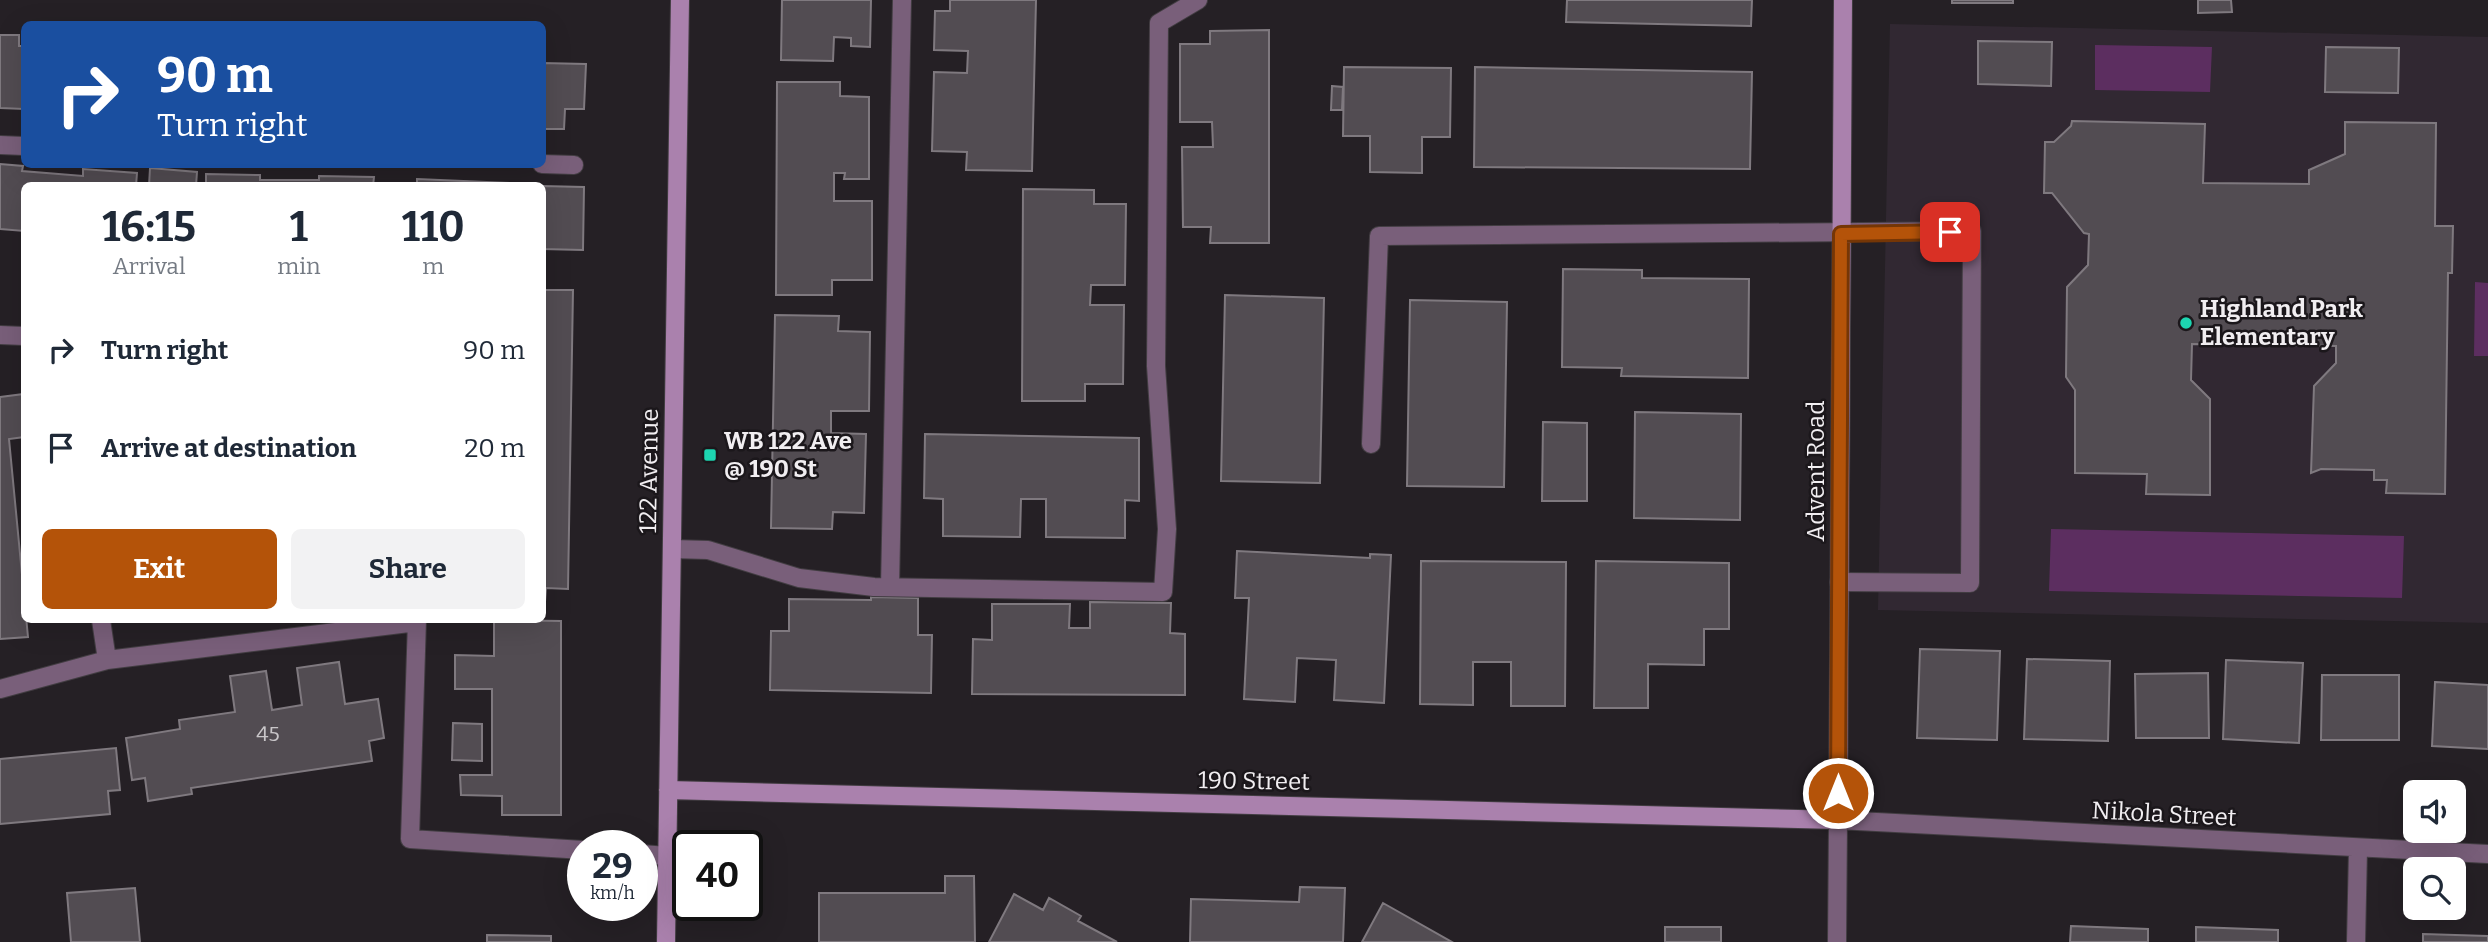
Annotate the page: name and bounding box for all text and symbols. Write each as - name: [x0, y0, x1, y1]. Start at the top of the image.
- text: 90 m: [157, 46, 273, 105]
- icon: right: [42, 49, 133, 140]
- text: Turn right: [157, 106, 308, 144]
- text: 16:15: [102, 202, 196, 252]
- text: 1: [290, 202, 308, 252]
- text: 110: [402, 202, 465, 252]
- pin: [1920, 202, 1980, 262]
- icon: arrive: [1931, 213, 1969, 251]
- text: Arrival: [113, 252, 186, 280]
- text: min: [277, 252, 321, 280]
- text: m: [422, 252, 444, 280]
- place label: Highland Park Elementary: [2200, 295, 2364, 351]
- marker: Highland Park Elementary: [2178, 315, 2194, 331]
- icon: right: [42, 331, 80, 369]
- text: Turn right: [101, 335, 228, 366]
- text: 90 m: [463, 335, 525, 366]
- street label: Advent Road: [1802, 401, 1830, 541]
- street label: 122 Avenue: [634, 408, 664, 534]
- place label: WB 122 Ave @ 190 St: [724, 427, 852, 483]
- icon: arrive: [42, 429, 80, 467]
- text: Arrive at destination: [101, 433, 356, 464]
- text: 20 m: [464, 433, 525, 464]
- marker: WB 122 Ave @ 190 St: [702, 447, 718, 463]
- button: Exit: [42, 529, 277, 609]
- button: Share: [291, 529, 525, 609]
- house number: 45: [256, 721, 280, 747]
- position arrow: [1801, 756, 1875, 830]
- street label: 190 Street: [1198, 766, 1310, 796]
- map controls: [2403, 780, 2466, 920]
- button: sound: [2403, 780, 2466, 843]
- street label: Nikola Street: [2091, 796, 2237, 832]
- speed limit sign: 40: [672, 830, 763, 921]
- text: 29: [592, 845, 633, 887]
- button: search: [2403, 857, 2466, 920]
- text: km/h: [590, 882, 635, 904]

